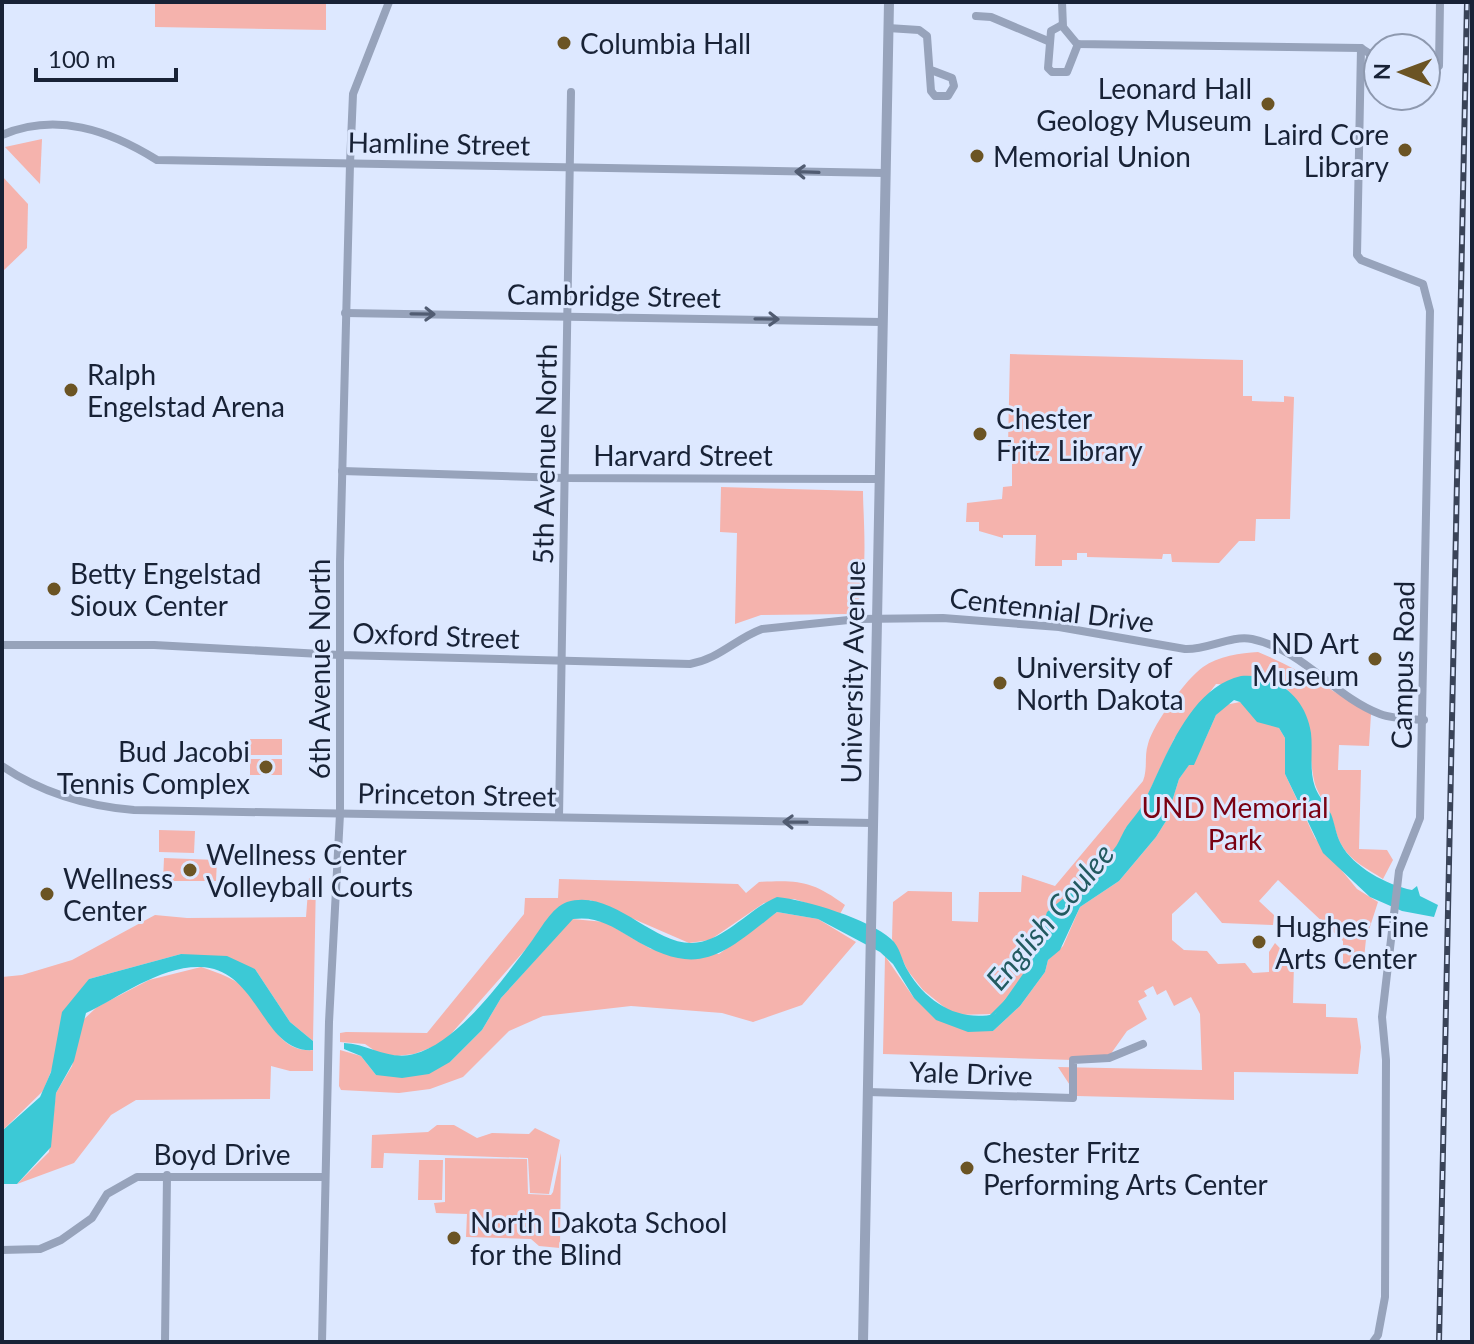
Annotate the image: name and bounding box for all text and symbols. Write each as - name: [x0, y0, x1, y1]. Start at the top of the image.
- place label: Columbia Hall: [580, 26, 751, 60]
- scale bar: [36, 32, 176, 82]
- north arrow: [1362, 32, 1442, 112]
- marker: Columbia Hall: [555, 34, 573, 52]
- text: 100 m: [48, 44, 116, 73]
- text: N: [1368, 63, 1395, 80]
- place label: Leonard Hall Geology Museum: [1036, 71, 1252, 137]
- marker: Leonard Hall Geology Museum: [1259, 95, 1277, 113]
- place label: Laird Core Library: [1263, 117, 1390, 183]
- street label: Hamline Street: [347, 124, 531, 162]
- place label: Memorial Union: [993, 139, 1191, 173]
- marker: Laird Core Library: [1396, 141, 1414, 159]
- marker: Memorial Union: [968, 147, 986, 165]
- one-way arrow: [794, 165, 821, 180]
- street label: Cambridge Street: [507, 276, 721, 314]
- one-way arrow: [409, 306, 436, 322]
- one-way arrow: [753, 311, 780, 327]
- street label: 5th Avenue North: [525, 343, 563, 565]
- place label: Ralph Engelstad Arena: [87, 357, 285, 423]
- marker: Ralph Engelstad Arena: [62, 381, 80, 399]
- place label: Chester Fritz Library: [996, 401, 1143, 467]
- marker: Chester Fritz Library: [971, 425, 989, 443]
- street label: Harvard Street: [593, 438, 773, 472]
- place label: Betty Engelstad Sioux Center: [70, 556, 262, 622]
- street label: 6th Avenue North: [302, 559, 336, 779]
- street label: University Avenue: [833, 560, 871, 784]
- marker: Betty Engelstad Sioux Center: [45, 580, 63, 598]
- street label: Centennial Drive: [948, 580, 1156, 638]
- street label: Campus Road: [1384, 581, 1420, 749]
- street label: Oxford Street: [352, 615, 520, 655]
- place label: ND Art Museum: [1252, 626, 1359, 692]
- place label: University of North Dakota: [1016, 650, 1184, 716]
- marker: ND Art Museum: [1366, 650, 1384, 668]
- marker: University of North Dakota: [991, 674, 1009, 692]
- place label: Bud Jacobi Tennis Complex: [57, 734, 250, 800]
- marker: Bud Jacobi Tennis Complex: [257, 758, 275, 776]
- street label: Princeton Street: [357, 775, 557, 813]
- park label: UND Memorial Park: [1141, 790, 1329, 856]
- one-way arrow: [782, 814, 809, 830]
- water label: English Coulee: [977, 836, 1121, 996]
- place label: Wellness Center Volleyball Courts: [206, 837, 413, 903]
- place label: Wellness Center: [63, 861, 173, 927]
- marker: Wellness Center Volleyball Courts: [181, 861, 199, 879]
- marker: Wellness Center: [38, 885, 56, 903]
- place label: Hughes Fine Arts Center: [1275, 909, 1429, 975]
- marker: Hughes Fine Arts Center: [1250, 933, 1268, 951]
- street label: Yale Drive: [909, 1054, 1033, 1092]
- place label: Chester Fritz Performing Arts Center: [983, 1135, 1268, 1201]
- street label: Boyd Drive: [154, 1137, 290, 1171]
- marker: Chester Fritz Performing Arts Center: [958, 1159, 976, 1177]
- place label: North Dakota School for the Blind: [470, 1205, 727, 1271]
- marker: North Dakota School for the Blind: [445, 1229, 463, 1247]

